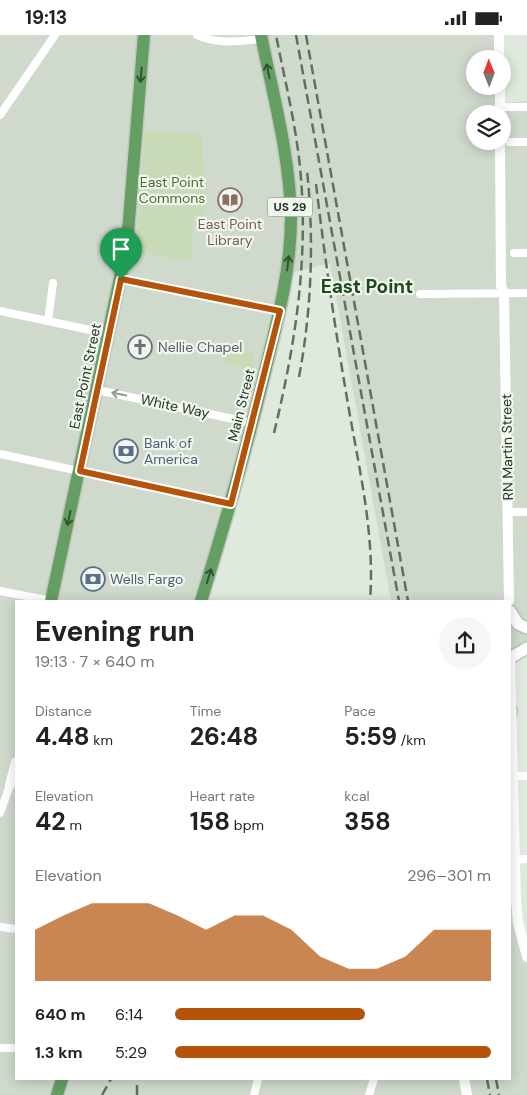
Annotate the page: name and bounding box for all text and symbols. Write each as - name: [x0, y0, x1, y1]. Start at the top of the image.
- text: 19:13: [25, 5, 67, 30]
- north arrow: [466, 50, 511, 95]
- map controls: [466, 50, 511, 150]
- one-way arrow: [263, 63, 272, 79]
- one-way arrow: [136, 66, 146, 82]
- button: layers: [466, 105, 511, 150]
- park label: East Point Commons: [139, 173, 205, 207]
- library icon: East Point Library: [217, 187, 243, 213]
- road number: US 29: [268, 197, 312, 217]
- place label: East Point Library: [198, 215, 262, 249]
- pin: [100, 228, 142, 279]
- icon: arrive: [107, 235, 135, 263]
- one-way arrow: [283, 256, 293, 272]
- district label: East Point: [321, 274, 413, 299]
- street label: East Point Street: [65, 321, 105, 431]
- church icon: Nellie Chapel: [127, 334, 153, 360]
- place label: Nellie Chapel: [158, 338, 242, 356]
- street label: Main Street: [223, 367, 259, 443]
- one-way arrow: [112, 389, 128, 399]
- street label: White Way: [139, 390, 211, 422]
- street label: RN Martin Street: [497, 394, 517, 500]
- place label: Bank of America: [144, 434, 198, 468]
- bank icon: Bank of America: [113, 438, 139, 464]
- one-way arrow: [64, 510, 73, 526]
- bank icon: Wells Fargo: [80, 566, 106, 592]
- one-way arrow: [205, 568, 214, 584]
- place label: Wells Fargo: [110, 570, 183, 588]
- text: Evening run: [35, 613, 195, 650]
- button: share: [439, 617, 491, 669]
- text: 19:13 · 7 × 640 m: [35, 651, 154, 672]
- text: Distance: [35, 702, 92, 720]
- text: Time: [190, 702, 221, 720]
- text: Pace: [344, 702, 376, 720]
- text: 4.48: [35, 720, 90, 753]
- text: 26:48: [190, 720, 258, 753]
- text: 5:59: [344, 720, 397, 753]
- text: km: [90, 731, 113, 749]
- text: /km: [397, 731, 426, 749]
- text: Elevation: [35, 787, 93, 805]
- text: Heart rate: [190, 787, 255, 805]
- text: kcal: [344, 787, 370, 805]
- text: 42: [35, 805, 66, 838]
- text: 158: [190, 805, 230, 838]
- text: 358: [344, 805, 391, 838]
- text: m: [66, 816, 82, 834]
- text: bpm: [230, 816, 264, 834]
- text: Elevation: [35, 865, 102, 886]
- text: 296–301 m: [407, 865, 491, 886]
- text: 640 m: [35, 1004, 86, 1025]
- text: 6:14: [115, 1004, 143, 1025]
- text: 1.3 km: [35, 1042, 83, 1063]
- text: 5:29: [115, 1042, 147, 1063]

